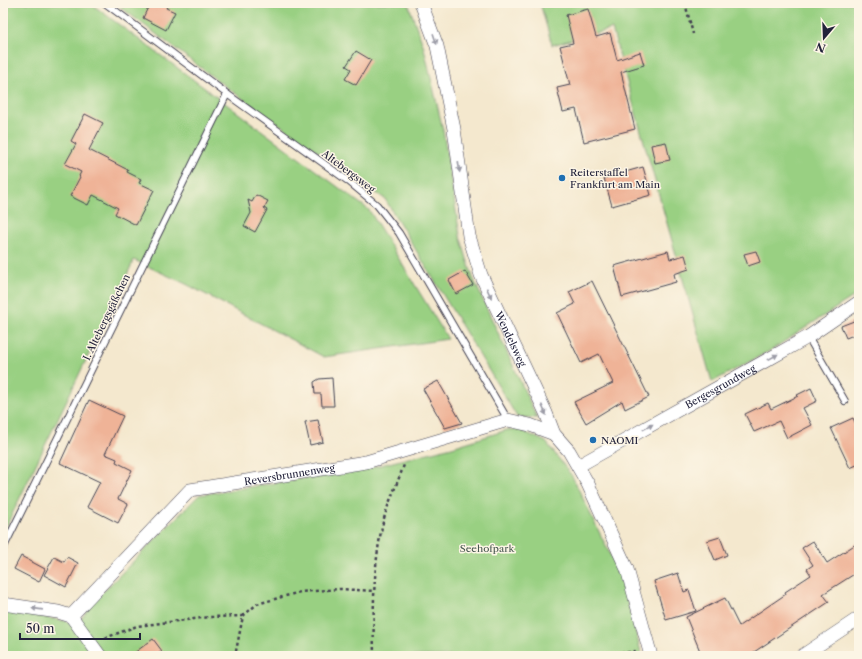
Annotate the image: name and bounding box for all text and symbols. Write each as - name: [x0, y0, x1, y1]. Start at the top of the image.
- north arrow: [804, 18, 844, 58]
- one-way arrow: [432, 34, 438, 46]
- text: N: [814, 39, 828, 56]
- street label: Altebergsweg: [319, 146, 379, 196]
- one-way arrow: [456, 161, 462, 173]
- place label: Reiterstaffel Frankfurt am Main: [570, 166, 661, 191]
- marker: Reiterstaffel Frankfurt am Main: [557, 173, 567, 183]
- street label: I. Altebergsgäßchen: [80, 271, 133, 363]
- one-way arrow: [486, 287, 492, 298]
- street label: Wendelsweg: [492, 308, 530, 370]
- one-way arrow: [767, 354, 779, 360]
- street label: Bergesgrundweg: [683, 361, 759, 412]
- one-way arrow: [542, 405, 548, 417]
- one-way arrow: [642, 424, 654, 430]
- place label: NAOMI: [601, 434, 639, 447]
- marker: NAOMI: [588, 435, 598, 445]
- street label: Reversbrunnenweg: [243, 461, 336, 488]
- park label: Seehofpark: [460, 542, 515, 555]
- one-way arrow: [31, 606, 43, 612]
- scale bar: [20, 615, 140, 641]
- text: 50 m: [26, 621, 55, 636]

